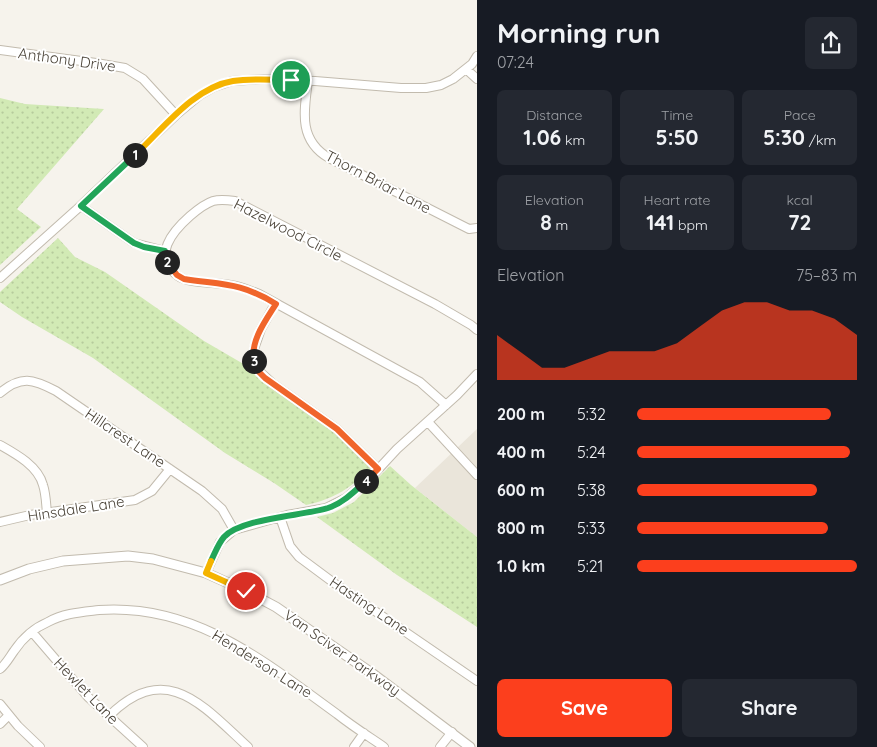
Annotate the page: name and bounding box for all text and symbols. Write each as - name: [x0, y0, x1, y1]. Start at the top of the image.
- text: Morning run: [497, 15, 661, 50]
- button: share: [805, 17, 857, 69]
- street label: Anthony Drive: [17, 43, 117, 76]
- text: 07:24: [497, 52, 534, 72]
- pin: [270, 59, 312, 101]
- icon: arrive: [277, 66, 305, 94]
- text: Distance: [526, 106, 582, 124]
- text: Time: [661, 106, 693, 124]
- text: Pace: [784, 106, 816, 124]
- text: 1.06: [523, 124, 561, 150]
- text: 5:50: [656, 124, 698, 150]
- text: 5:30: [763, 124, 805, 150]
- text: km: [561, 131, 585, 149]
- text: /km: [805, 131, 836, 149]
- pin: 1: [122, 142, 148, 168]
- text: 1: [133, 146, 138, 164]
- street label: Thorn Briar Lane: [322, 146, 434, 217]
- text: Elevation: [525, 191, 584, 209]
- text: Heart rate: [644, 191, 710, 209]
- text: kcal: [787, 191, 813, 209]
- street label: Hazelwood Circle: [231, 194, 346, 265]
- text: 8: [540, 209, 552, 235]
- text: 141: [646, 209, 674, 235]
- text: 72: [788, 209, 811, 235]
- text: m: [552, 216, 568, 234]
- text: bpm: [674, 216, 708, 234]
- pin: 2: [154, 250, 180, 274]
- text: 2: [164, 253, 171, 271]
- text: Elevation: [497, 265, 564, 285]
- text: 75–83 m: [796, 265, 857, 285]
- pin: 3: [242, 348, 266, 374]
- text: 3: [251, 352, 258, 370]
- street label: Hillcrest Lane: [81, 404, 169, 471]
- text: 200 m: [497, 404, 545, 424]
- text: 5:32: [577, 404, 606, 424]
- text: 400 m: [497, 442, 545, 462]
- text: 5:24: [577, 442, 606, 462]
- pin: 4: [354, 468, 378, 494]
- text: 4: [362, 472, 371, 490]
- text: 600 m: [497, 480, 545, 500]
- text: 5:38: [577, 480, 606, 500]
- street label: Hinsdale Lane: [26, 491, 126, 526]
- text: 800 m: [497, 518, 545, 538]
- text: 5:33: [577, 518, 605, 538]
- text: 1.0 km: [497, 556, 545, 576]
- text: 5:21: [577, 556, 604, 576]
- pin: [225, 570, 267, 612]
- street label: Hasting Lane: [326, 572, 413, 639]
- icon: check: [232, 577, 260, 605]
- street label: Van Sciver Parkway: [280, 605, 404, 700]
- street label: Henderson Lane: [209, 625, 316, 702]
- street label: Hewlet Lane: [50, 653, 123, 728]
- button: Save: [497, 679, 672, 737]
- button: Share: [682, 679, 857, 737]

